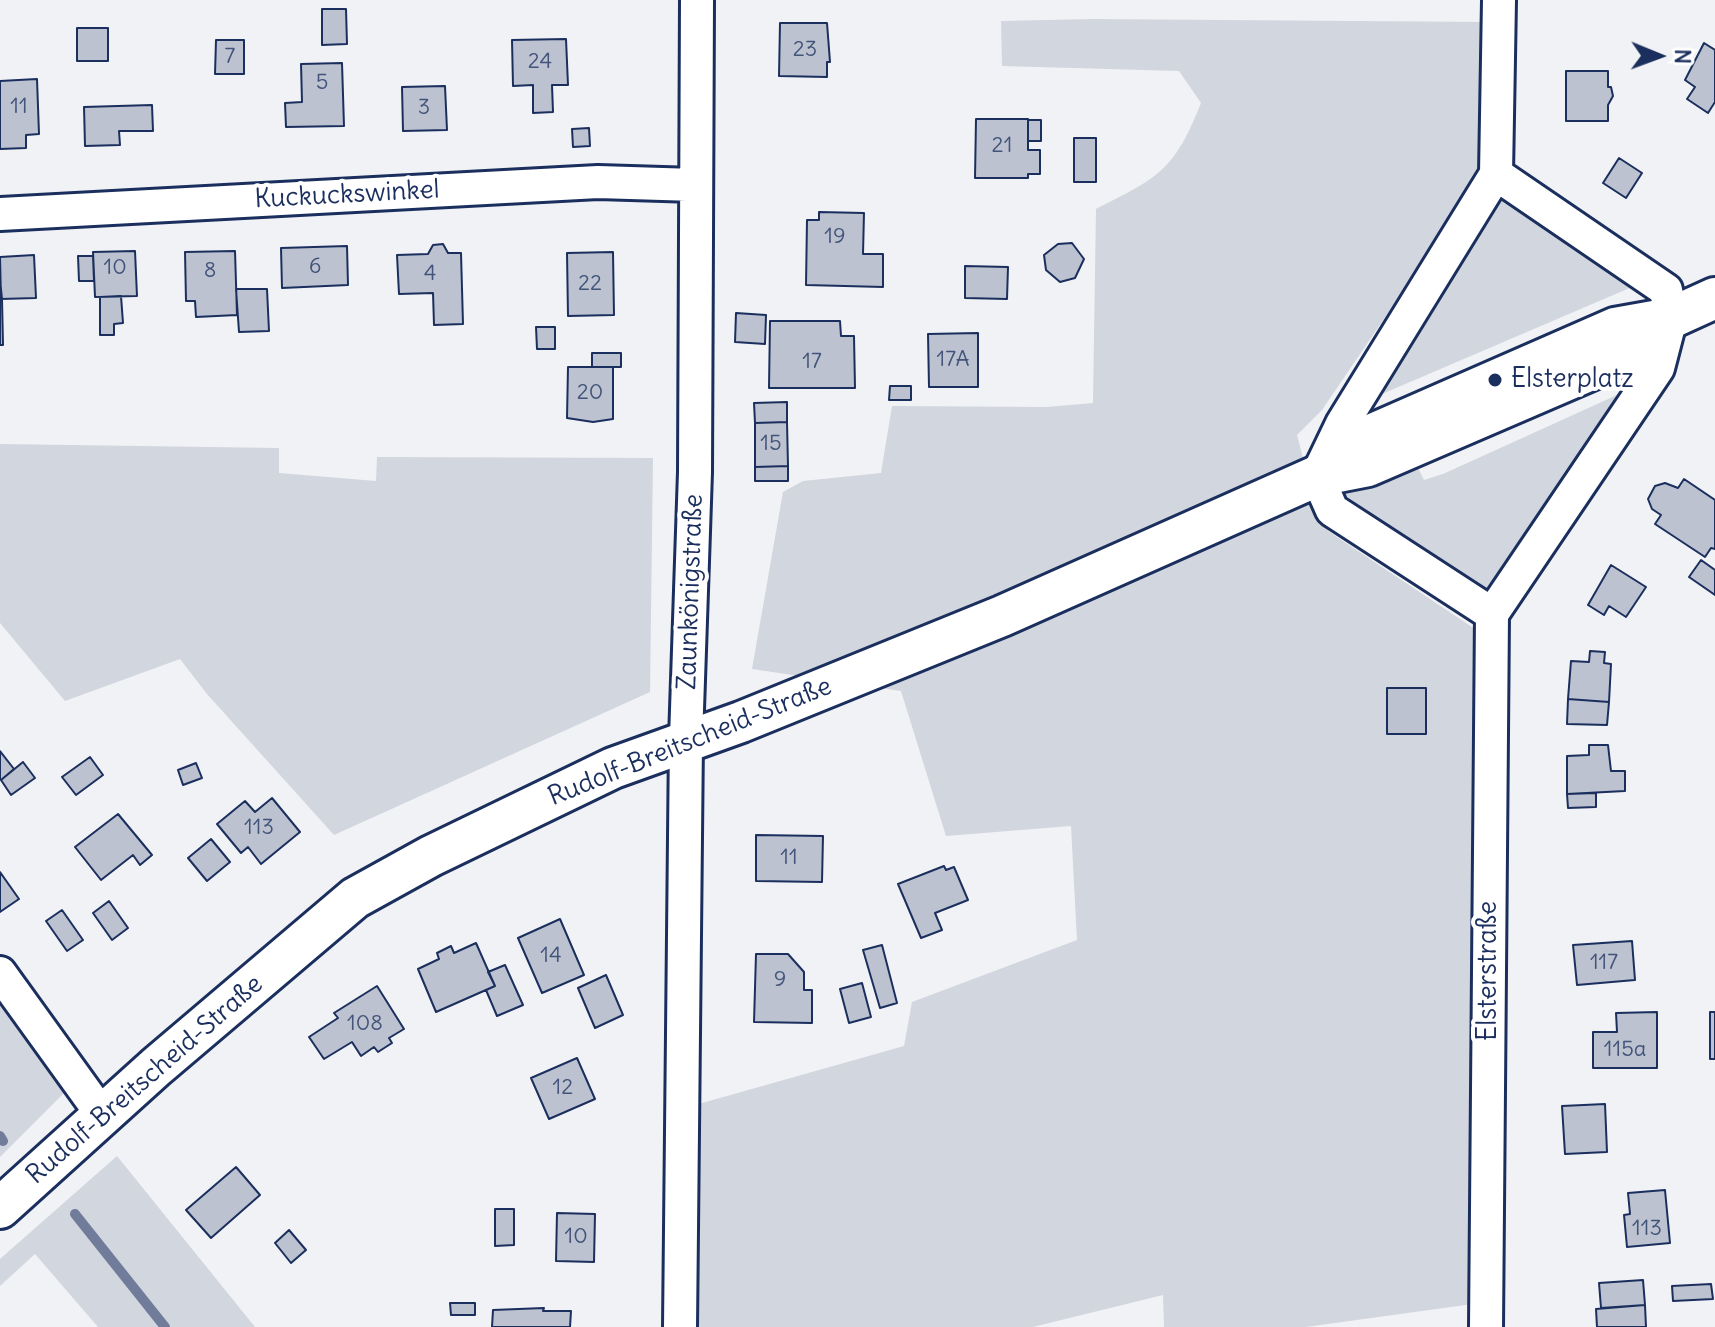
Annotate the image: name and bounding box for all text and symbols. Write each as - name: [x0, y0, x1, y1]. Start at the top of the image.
- north arrow: [1619, 16, 1699, 96]
- house number: 23: [793, 37, 817, 63]
- house number: 7: [225, 44, 235, 70]
- house number: 24: [528, 49, 552, 75]
- text: N: [1669, 49, 1697, 64]
- house number: 5: [316, 70, 328, 96]
- house number: 11: [10, 94, 28, 120]
- house number: 3: [418, 95, 430, 121]
- house number: 21: [992, 133, 1012, 159]
- street label: Kuckuckswinkel: [254, 175, 440, 215]
- house number: 19: [824, 224, 846, 250]
- house number: 6: [309, 254, 321, 280]
- house number: 10: [103, 255, 127, 281]
- house number: 8: [204, 258, 216, 284]
- house number: 4: [424, 261, 436, 287]
- house number: 22: [578, 271, 602, 297]
- house number: 17A: [936, 347, 970, 373]
- house number: 17: [802, 349, 822, 375]
- place label: Elsterplatz: [1511, 364, 1634, 396]
- marker: Elsterplatz: [1486, 371, 1504, 389]
- house number: 20: [577, 380, 603, 406]
- house number: 15: [760, 431, 782, 457]
- street label: Zaunkönigstraße: [672, 493, 710, 691]
- street label: Rudolf-Breitscheid-Straße: [544, 671, 836, 813]
- house number: 113: [244, 815, 274, 841]
- house number: 11: [780, 845, 798, 871]
- street label: Elsterstraße: [1473, 901, 1505, 1041]
- house number: 14: [540, 943, 562, 969]
- house number: 117: [1590, 950, 1618, 976]
- house number: 9: [774, 967, 786, 993]
- street label: Rudolf-Breitscheid-Straße: [21, 969, 269, 1191]
- house number: 108: [347, 1011, 383, 1037]
- house number: 115a: [1604, 1037, 1646, 1063]
- house number: 12: [553, 1075, 573, 1101]
- house number: 113: [1632, 1216, 1662, 1242]
- house number: 10: [564, 1224, 588, 1250]

